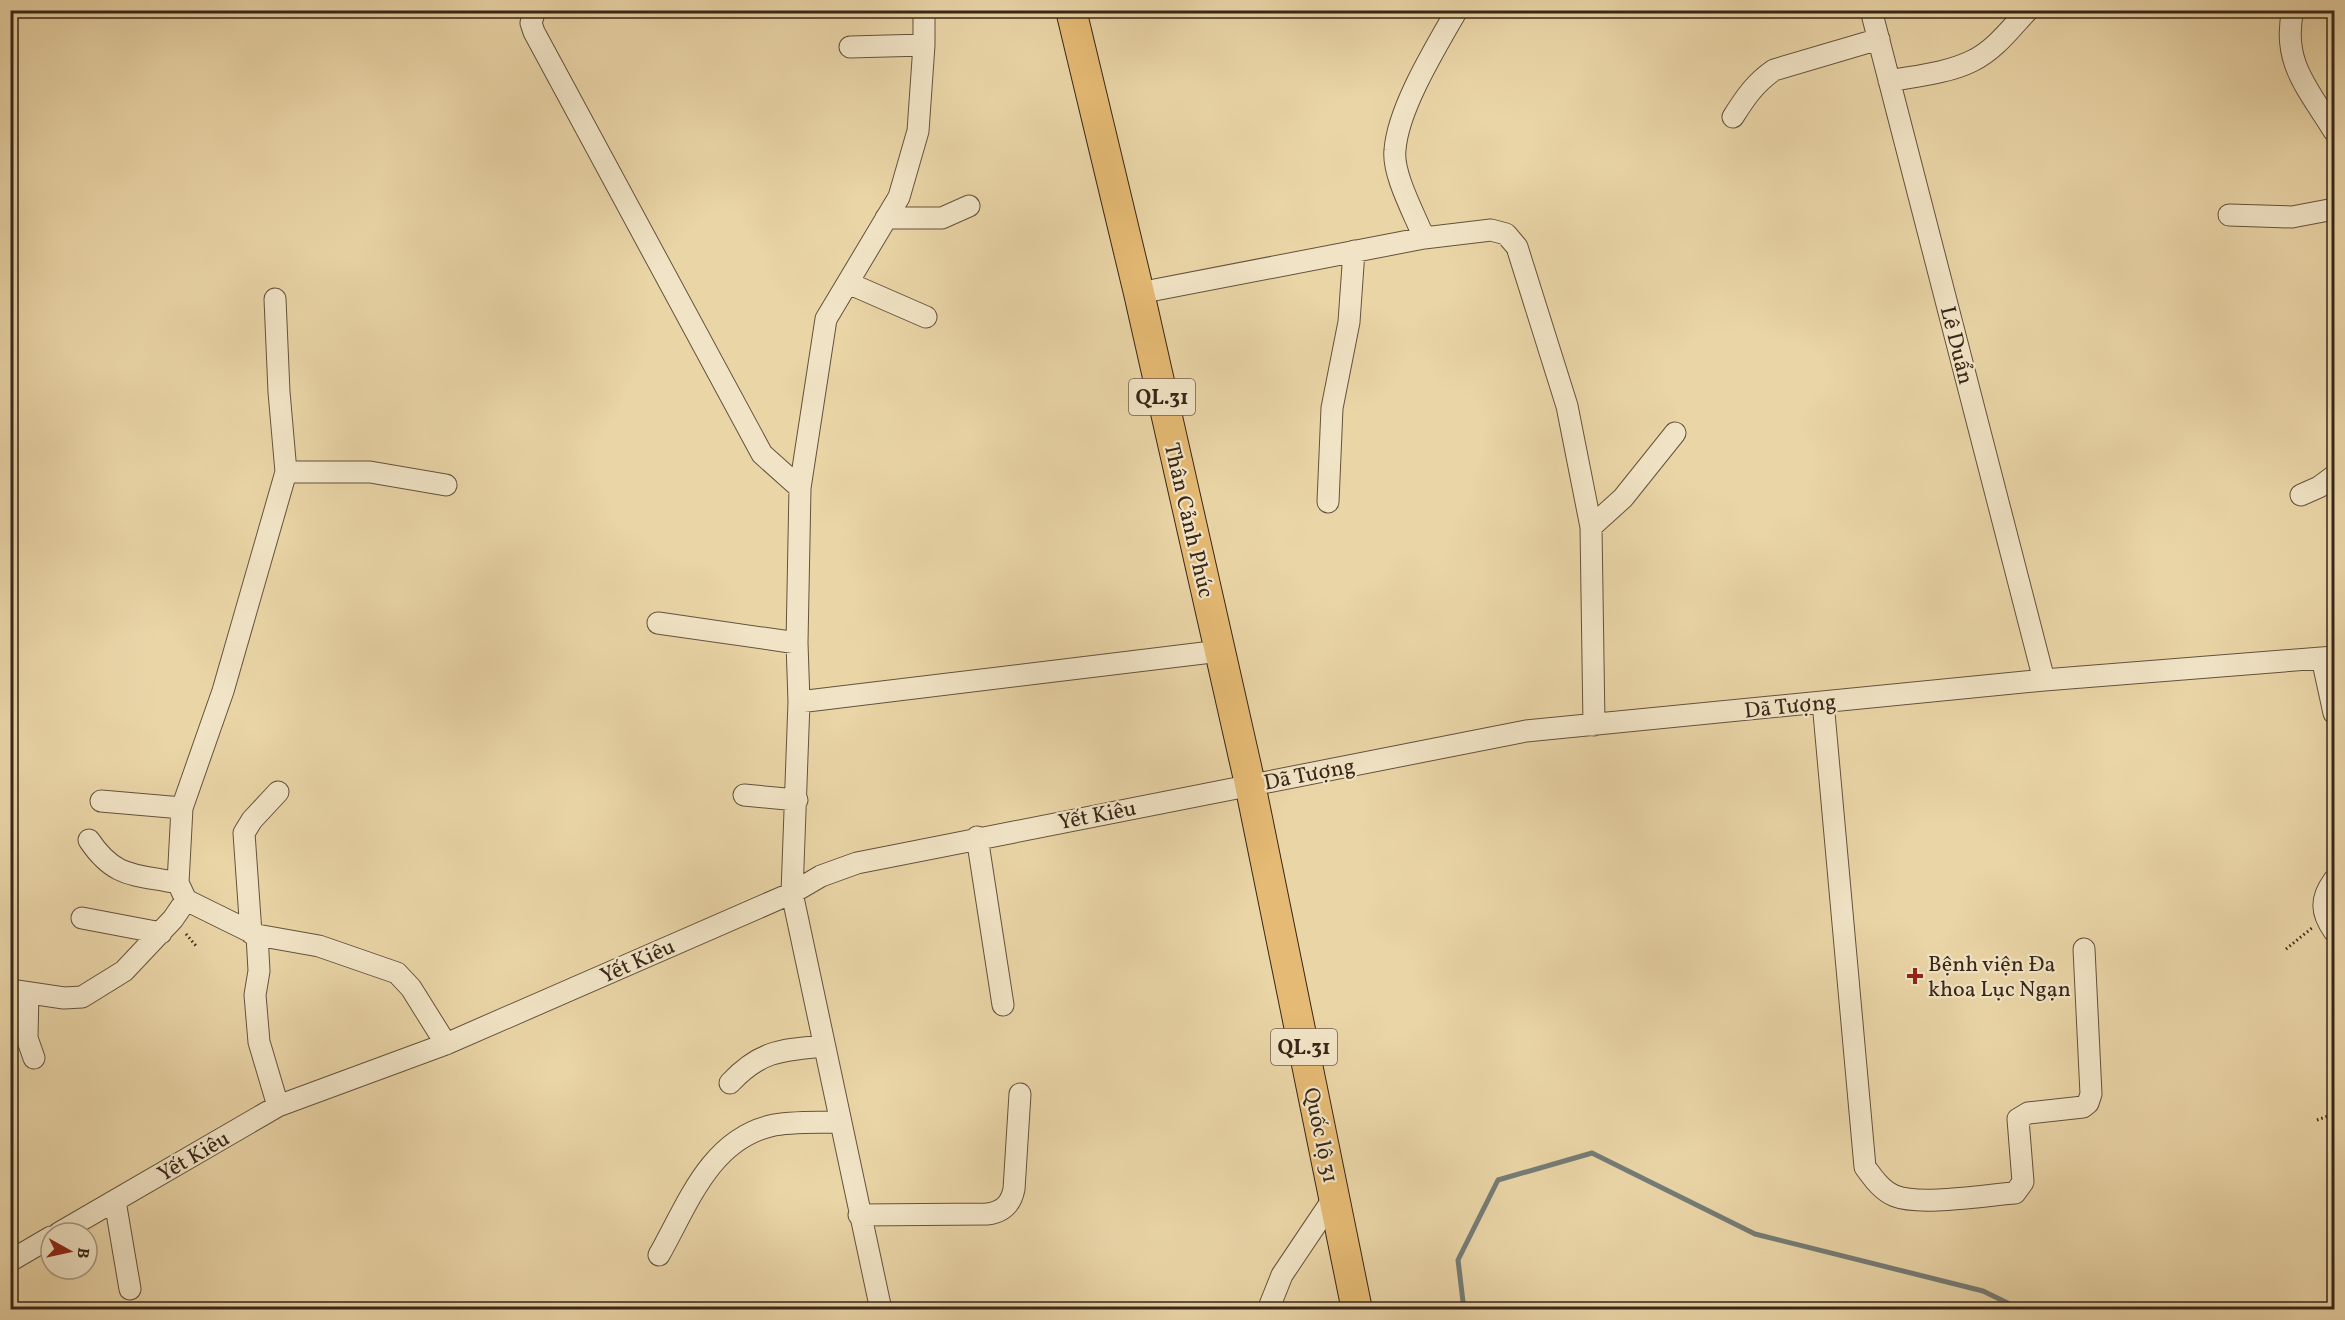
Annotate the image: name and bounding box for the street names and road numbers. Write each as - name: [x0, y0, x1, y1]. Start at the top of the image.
- street label: Lê Duẩn: [1931, 303, 1980, 388]
- road number: QL.31: [1129, 379, 1195, 415]
- street label: Thân Cảnh Phúc: [1155, 440, 1220, 601]
- street label: Dã Tượng: [1743, 687, 1838, 728]
- street label: Dã Tượng: [1261, 751, 1358, 799]
- street label: Yết Kiêu: [1056, 794, 1139, 839]
- street label: Yết Kiêu: [596, 932, 680, 992]
- road number: QL.31: [1271, 1029, 1337, 1065]
- street label: Quốc lộ 31: [1294, 1085, 1345, 1186]
- street label: Yết Kiêu: [152, 1124, 236, 1190]

